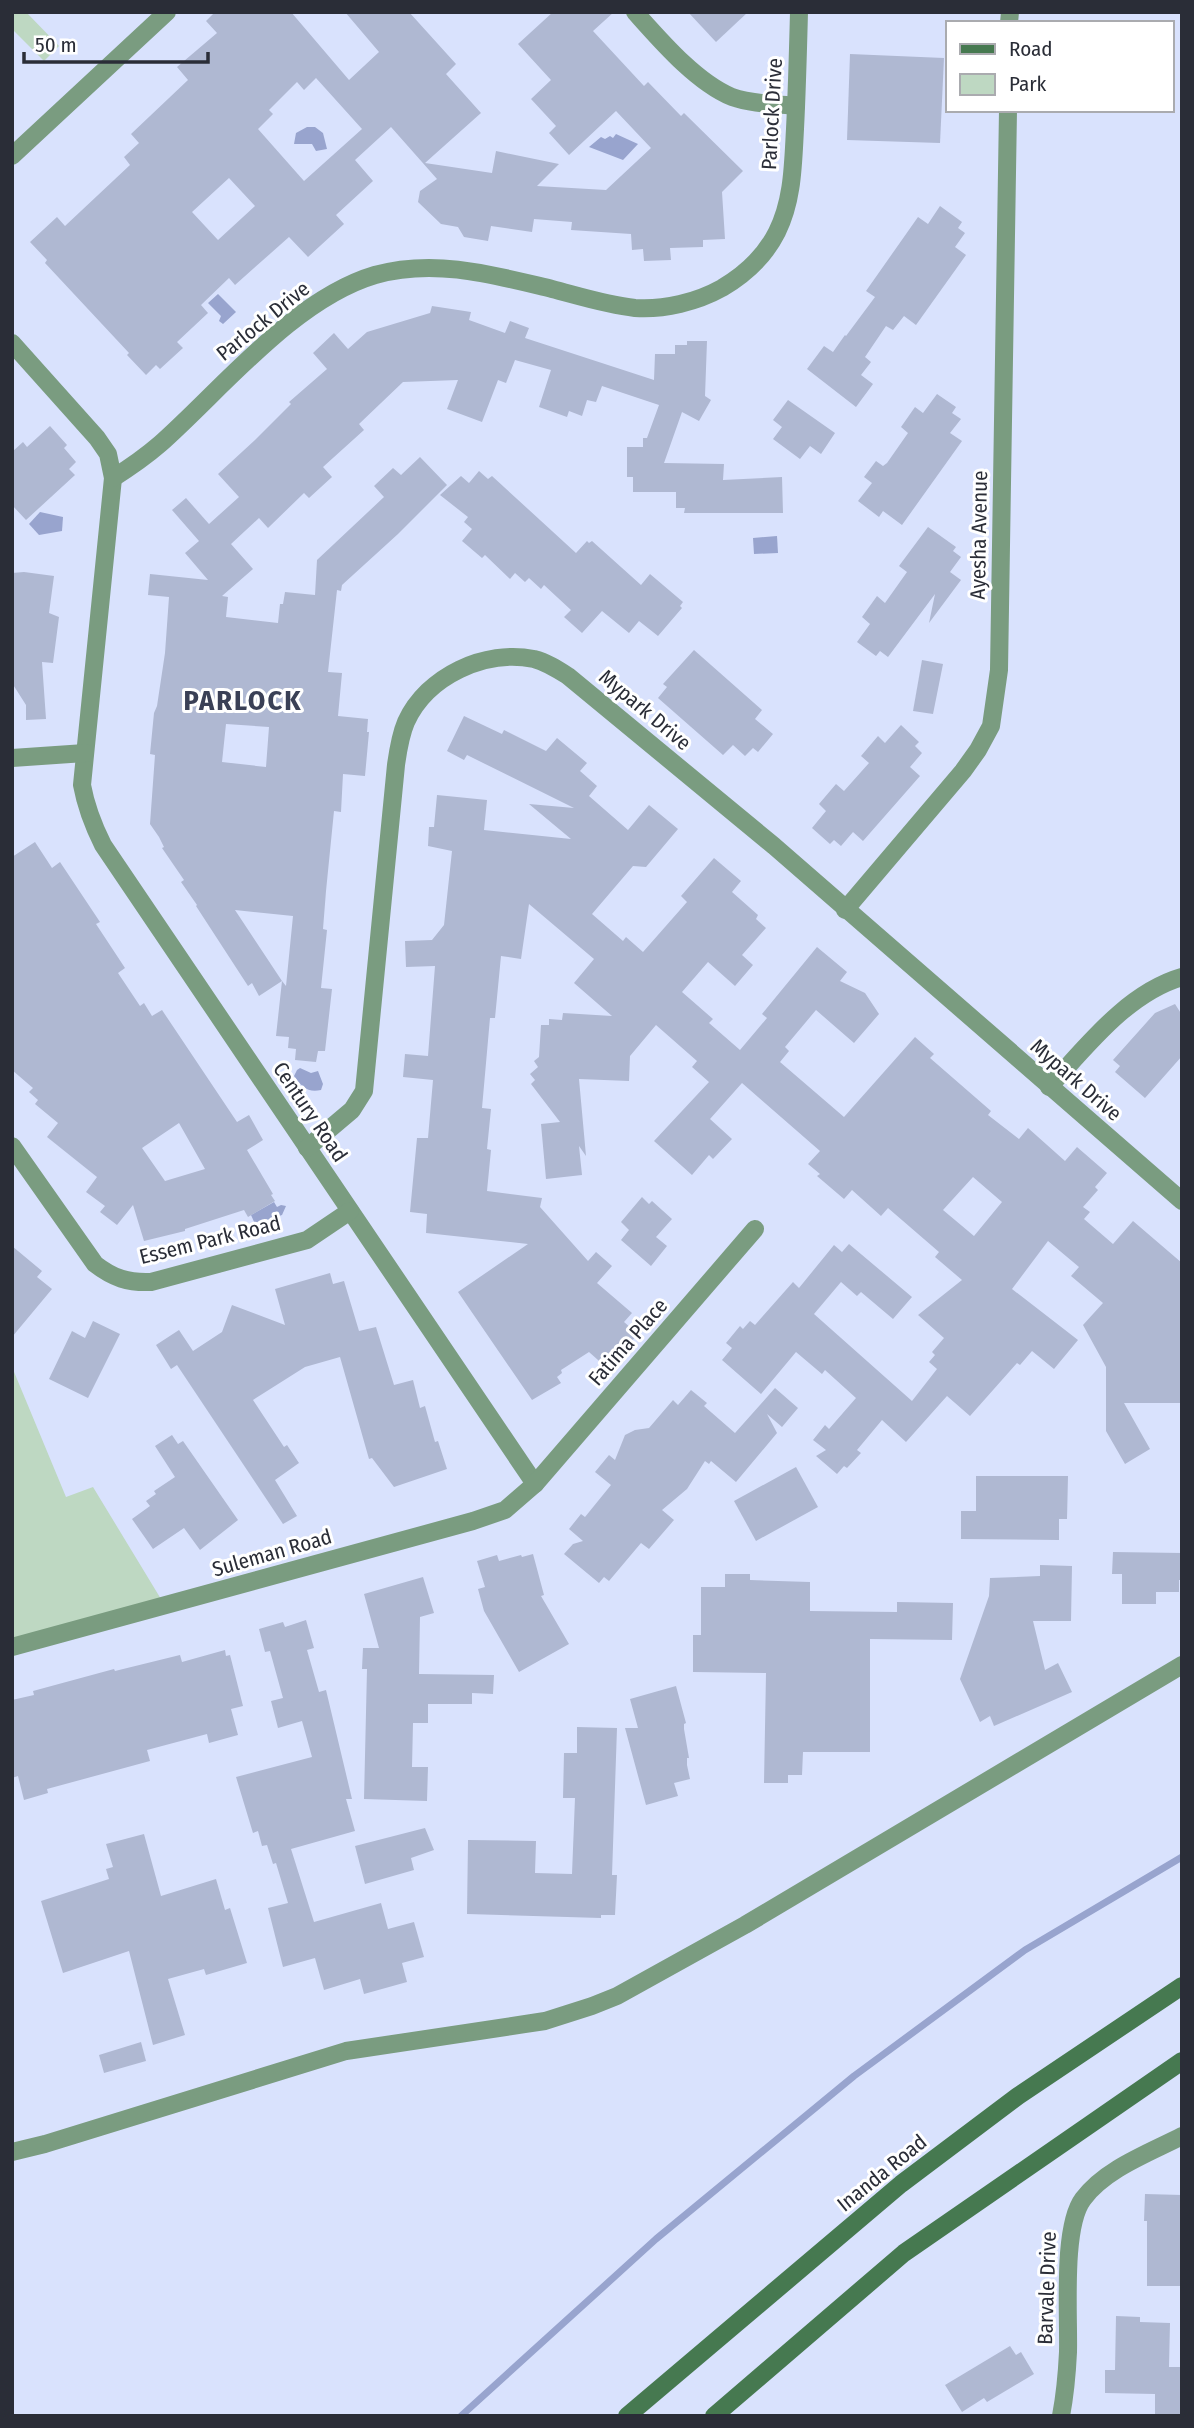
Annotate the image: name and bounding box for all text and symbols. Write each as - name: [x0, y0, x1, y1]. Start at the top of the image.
- scale bar: [24, 21, 208, 65]
- legend: [946, 21, 1173, 112]
- text: 50 m: [35, 32, 77, 58]
- text: Road: [1009, 36, 1053, 62]
- street label: Parlock Drive: [756, 57, 788, 171]
- text: Park: [1009, 71, 1047, 97]
- street label: Parlock Drive: [211, 276, 315, 366]
- street label: Ayesha Avenue: [965, 470, 993, 600]
- street label: Mypark Drive: [594, 664, 696, 756]
- district label: PARLOCK: [184, 684, 302, 717]
- street label: Mypark Drive: [1025, 1033, 1127, 1127]
- street label: Century Road: [267, 1057, 353, 1167]
- street label: Essem Park Road: [137, 1210, 283, 1270]
- street label: Fatima Place: [583, 1293, 673, 1391]
- street label: Suleman Road: [209, 1524, 335, 1582]
- street label: Inanda Road: [832, 2129, 932, 2217]
- street label: Barvale Drive: [1032, 2231, 1062, 2345]

